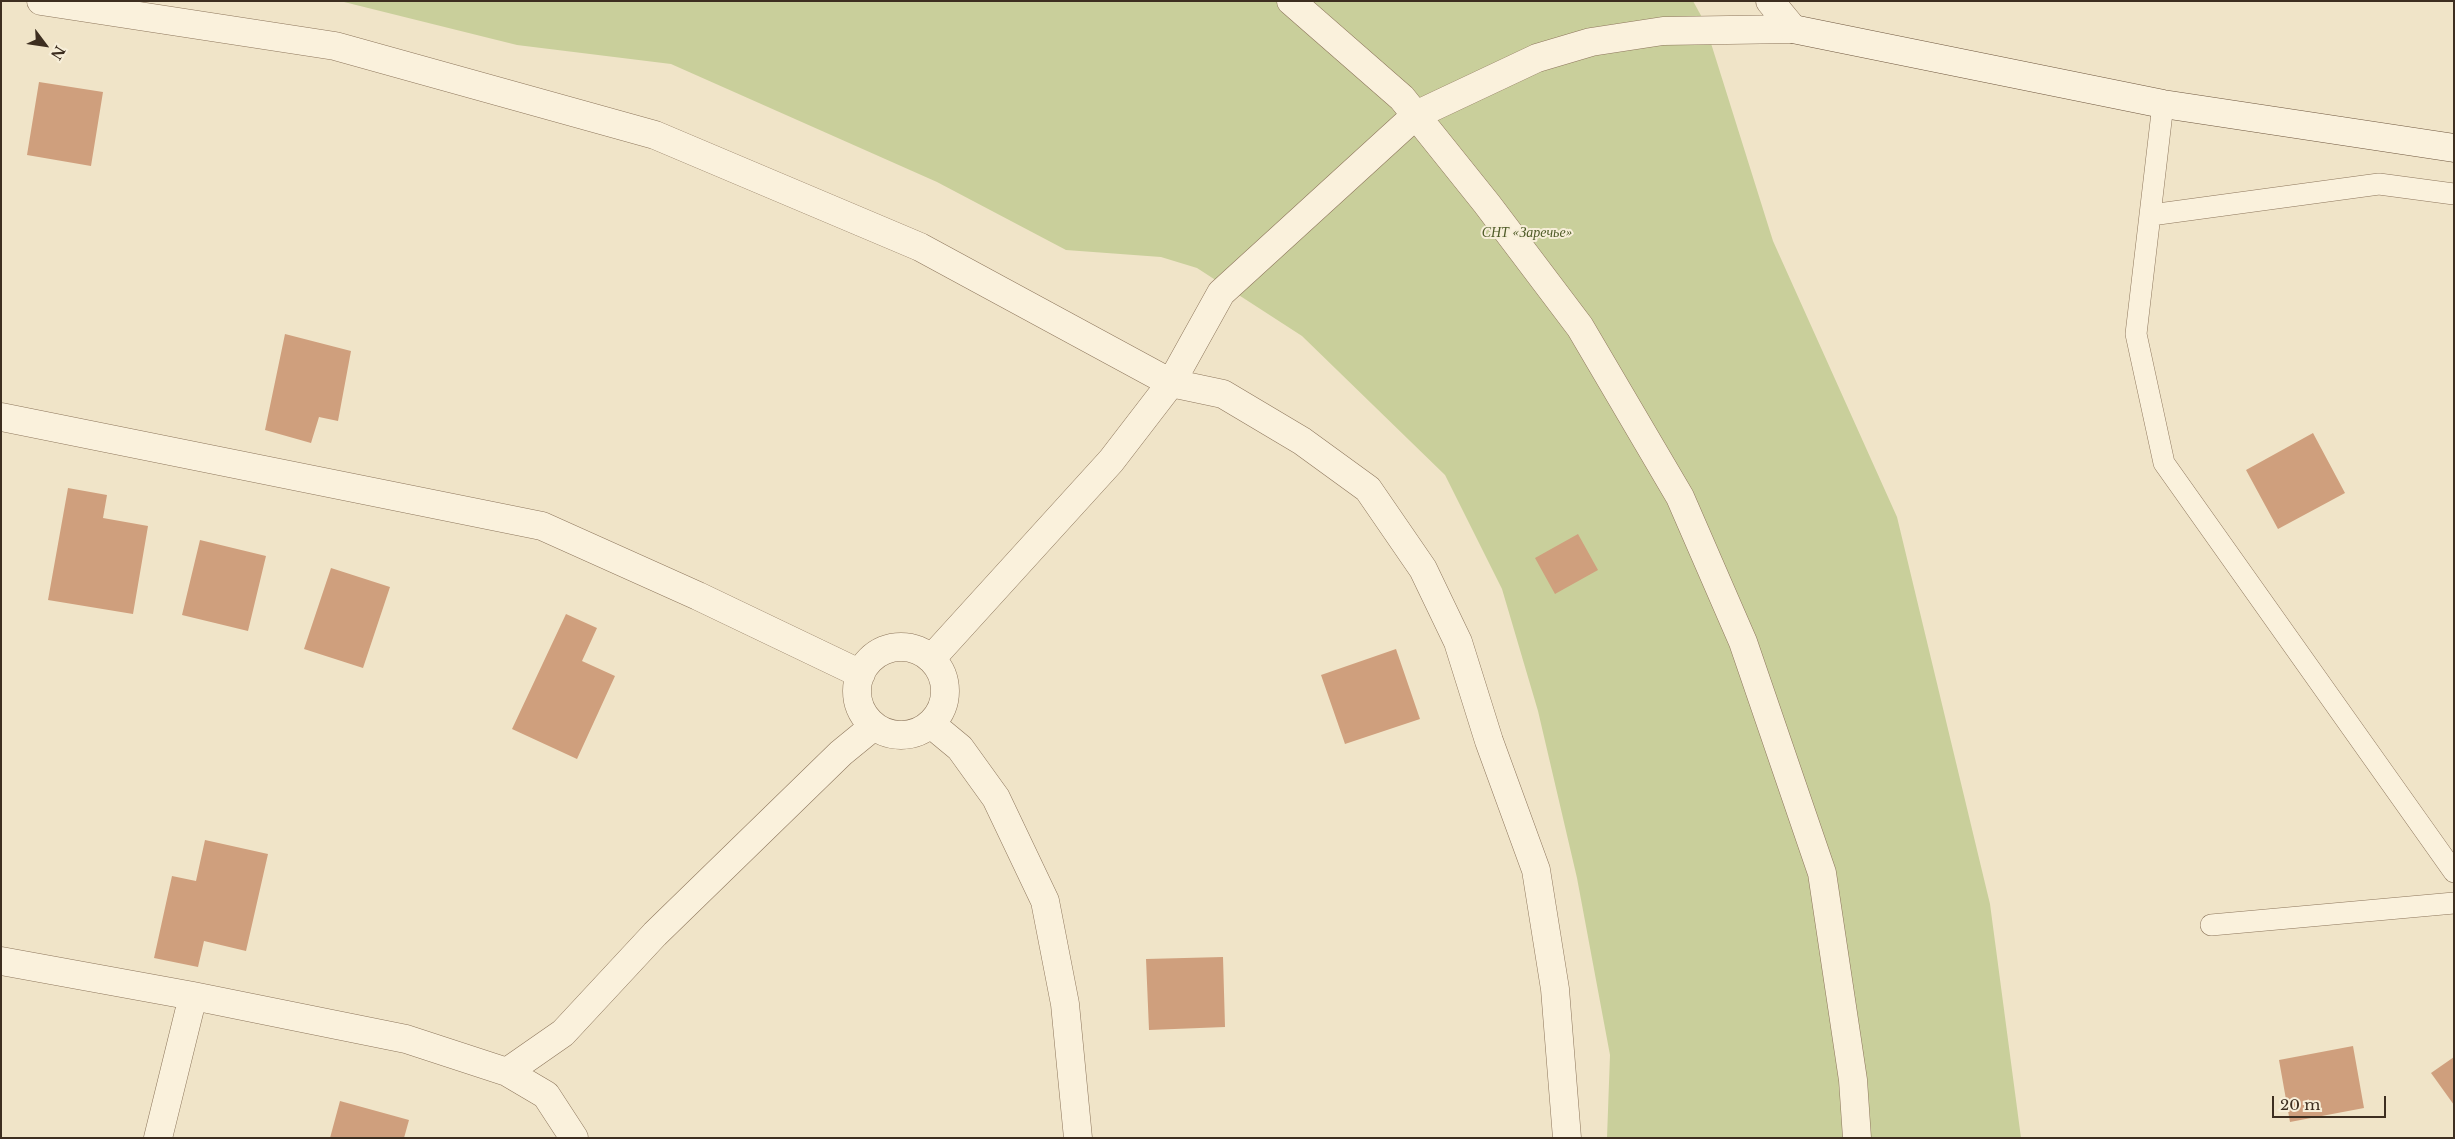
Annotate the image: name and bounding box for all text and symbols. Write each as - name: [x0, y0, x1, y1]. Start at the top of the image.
- north arrow: [20, 20, 70, 70]
- text: N: [47, 42, 69, 63]
- park label: СНТ «Заречье»: [1482, 225, 1572, 241]
- scale bar: [2275, 1086, 2389, 1118]
- text: 20 m: [2280, 1095, 2320, 1114]

